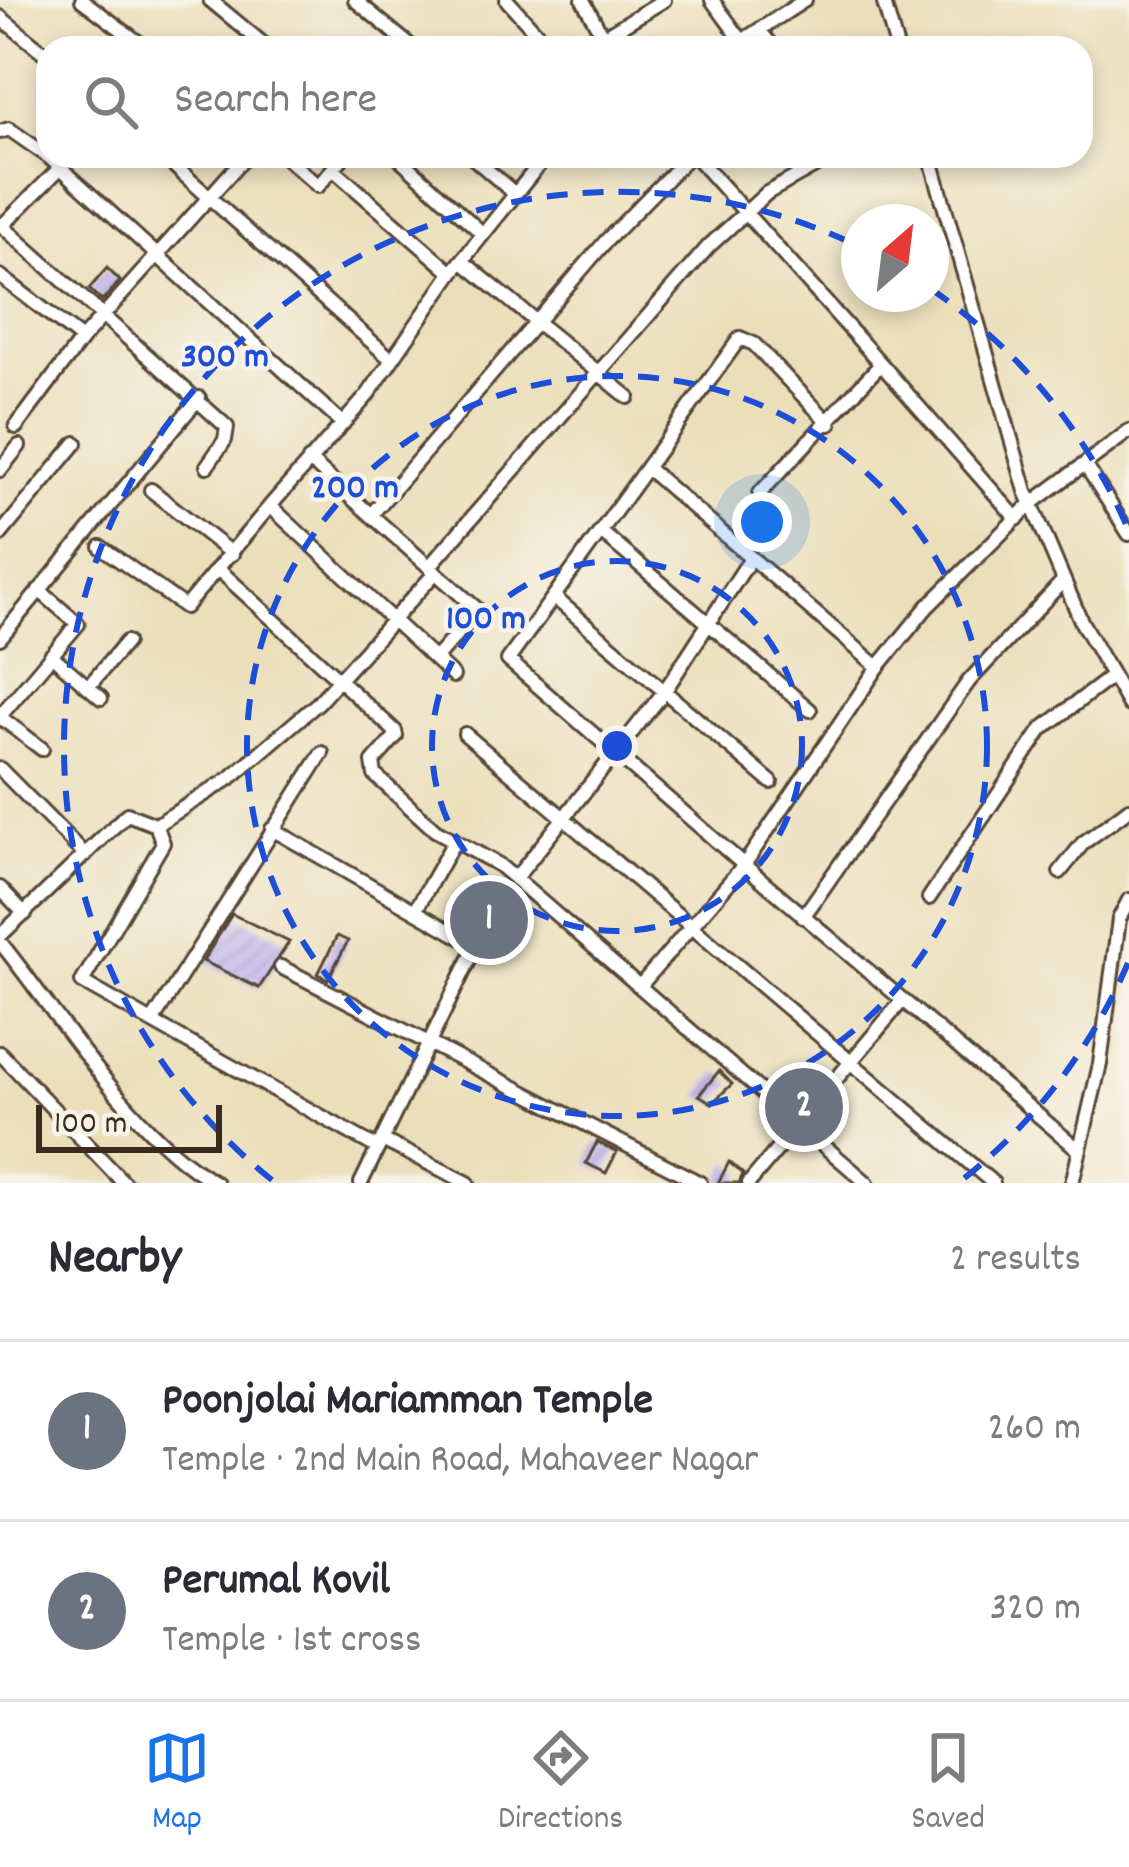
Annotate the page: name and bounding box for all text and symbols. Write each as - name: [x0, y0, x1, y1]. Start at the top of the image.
- search box: [36, 36, 1093, 168]
- icon: search: [78, 69, 144, 135]
- text: Search here: [174, 70, 377, 134]
- north arrow: [841, 204, 949, 312]
- text: 300 m: [181, 333, 269, 385]
- text: 200 m: [311, 464, 399, 516]
- your location: [732, 492, 792, 552]
- text: 100 m: [446, 595, 526, 647]
- centre of rings: [596, 725, 638, 767]
- pin: 1: [450, 875, 528, 965]
- pin: 2: [765, 1062, 843, 1152]
- scale bar: [36, 1099, 222, 1152]
- text: 100 m: [54, 1102, 127, 1149]
- text: Nearby: [48, 1225, 181, 1297]
- text: 2 results: [950, 1234, 1081, 1289]
- text: Poonjolai Mariamman Temple: [162, 1371, 653, 1435]
- text: 1: [83, 1403, 91, 1458]
- text: 260 m: [988, 1403, 1081, 1458]
- text: Temple · 2nd Main Road, Mahaveer Nagar: [162, 1435, 758, 1490]
- text: Perumal Kovil: [162, 1551, 390, 1615]
- text: 2: [78, 1583, 96, 1638]
- text: 320 m: [990, 1583, 1081, 1638]
- text: Temple · 1st cross: [162, 1615, 421, 1670]
- tab: Map: [144, 1725, 210, 1844]
- tab: Directions: [498, 1725, 623, 1844]
- tab: Saved: [911, 1725, 985, 1844]

